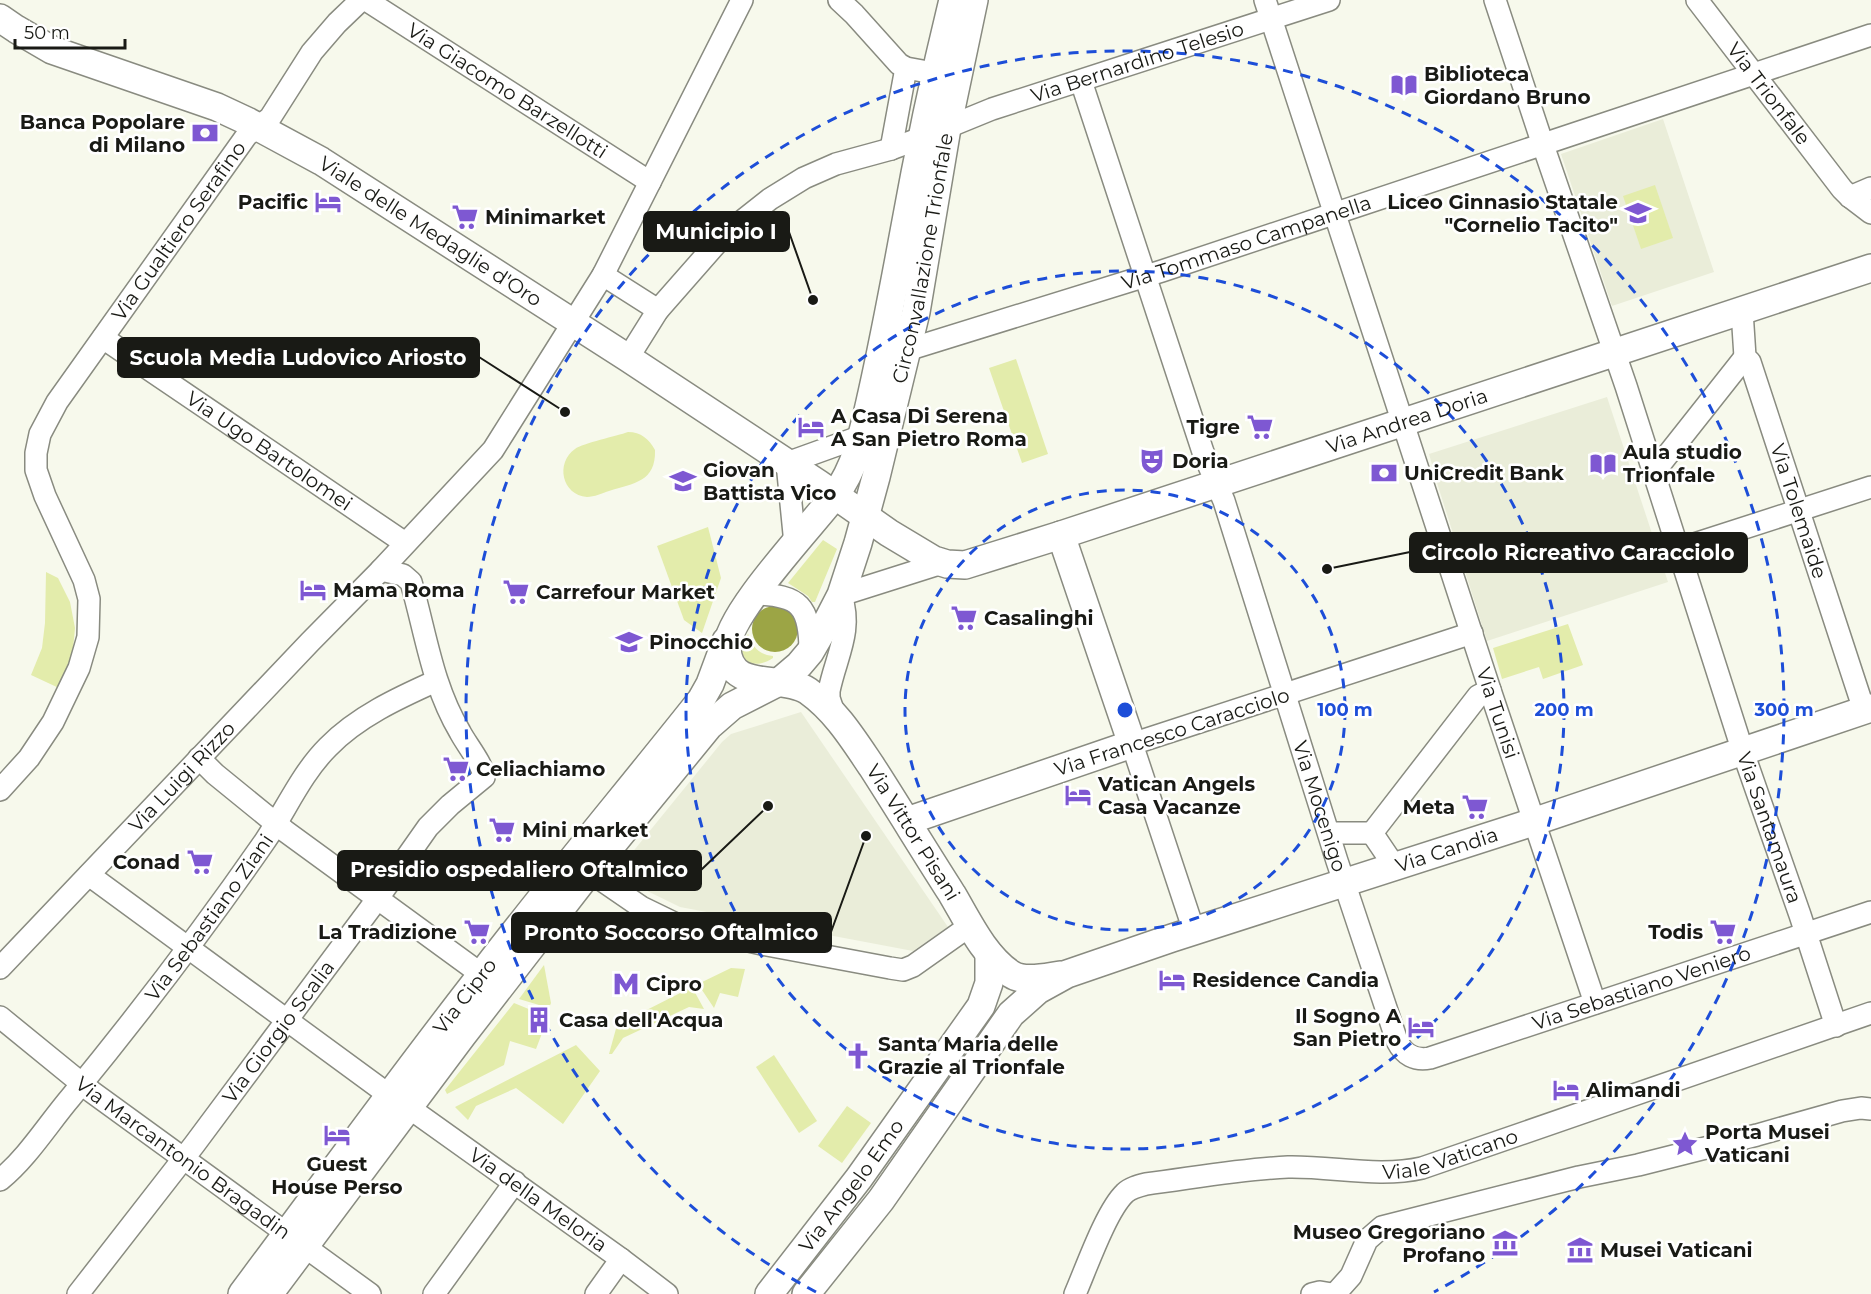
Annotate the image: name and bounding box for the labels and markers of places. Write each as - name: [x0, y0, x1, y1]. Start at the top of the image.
- place label: Biblioteca Giordano Bruno: [1424, 62, 1591, 109]
- library icon: Biblioteca Giordano Bruno: [1389, 70, 1419, 100]
- place label: Banca Popolare di Milano: [20, 110, 185, 157]
- bank icon: Banca Popolare di Milano: [190, 118, 220, 148]
- hotel icon: Pacific: [313, 187, 343, 217]
- place label: Pacific: [238, 190, 308, 214]
- place label: Liceo Ginnasio Statale "Cornelio Tacito": [1387, 190, 1618, 237]
- school or university icon: Liceo Ginnasio Statale "Cornelio Tacito": [1623, 198, 1653, 228]
- supermarket icon: Minimarket: [450, 202, 480, 232]
- place label: Minimarket: [485, 205, 606, 229]
- callout: Municipio I: [644, 212, 789, 251]
- callout: Scuola Media Ludovico Ariosto: [118, 338, 479, 377]
- place label: A Casa Di Serena A San Pietro Roma: [830, 404, 1027, 451]
- hotel icon: A Casa Di Serena A San Pietro Roma: [796, 412, 826, 442]
- supermarket icon: Tigre: [1245, 412, 1275, 442]
- place label: Tigre: [1187, 415, 1240, 439]
- place label: Aula studio Trionfale: [1622, 440, 1742, 487]
- theatre icon: Doria: [1137, 446, 1167, 476]
- place label: Doria: [1172, 449, 1229, 473]
- library icon: Aula studio Trionfale: [1588, 449, 1618, 479]
- place label: Giovan Battista Vico: [703, 458, 836, 505]
- bank icon: UniCredit Bank: [1369, 458, 1399, 488]
- place label: UniCredit Bank: [1404, 461, 1565, 485]
- school or university icon: Giovan Battista Vico: [668, 466, 698, 496]
- callout: Circolo Ricreativo Caracciolo: [1410, 533, 1747, 572]
- hotel icon: Mama Roma: [298, 575, 328, 605]
- supermarket icon: Carrefour Market: [501, 577, 531, 607]
- place label: Mama Roma: [333, 578, 465, 602]
- place label: Carrefour Market: [536, 580, 715, 604]
- supermarket icon: Casalinghi: [949, 603, 979, 633]
- place label: Casalinghi: [984, 606, 1094, 630]
- school or university icon: Pinocchio: [614, 627, 644, 657]
- place label: Pinocchio: [649, 630, 753, 654]
- centre of rings: [1115, 700, 1135, 720]
- supermarket icon: Celiachiamo: [441, 754, 471, 784]
- place label: Celiachiamo: [476, 757, 605, 781]
- place label: Vatican Angels Casa Vacanze: [1097, 772, 1255, 819]
- hotel icon: Vatican Angels Casa Vacanze: [1063, 780, 1093, 810]
- supermarket icon: Meta: [1460, 792, 1490, 822]
- place label: Meta: [1403, 795, 1455, 819]
- supermarket icon: Mini market: [487, 815, 517, 845]
- place label: Mini market: [522, 818, 649, 842]
- supermarket icon: Conad: [185, 847, 215, 877]
- place label: Conad: [113, 850, 180, 874]
- callout: Presidio ospedaliero Oftalmico: [338, 851, 701, 890]
- callout: Pronto Soccorso Oftalmico: [512, 913, 831, 952]
- supermarket icon: La Tradizione: [462, 917, 492, 947]
- supermarket icon: Todis: [1708, 917, 1738, 947]
- place label: La Tradizione: [318, 920, 457, 944]
- place label: Todis: [1648, 920, 1703, 944]
- hotel icon: Residence Candia: [1157, 965, 1187, 995]
- place label: Residence Candia: [1192, 968, 1379, 992]
- metro station icon: Cipro: [611, 969, 641, 999]
- place label: Cipro: [646, 972, 702, 996]
- place label: Il Sogno A San Pietro: [1293, 1004, 1402, 1051]
- building icon: Casa dell'Acqua: [524, 1005, 554, 1035]
- place label: Casa dell'Acqua: [559, 1008, 723, 1032]
- hotel icon: Il Sogno A San Pietro: [1406, 1012, 1436, 1042]
- place label: Santa Maria delle Grazie al Trionfale: [878, 1032, 1065, 1079]
- church icon: Santa Maria delle Grazie al Trionfale: [843, 1041, 873, 1071]
- hotel icon: Alimandi: [1551, 1075, 1581, 1105]
- place label: Alimandi: [1585, 1078, 1680, 1102]
- hotel icon: Guest House Perso: [322, 1120, 352, 1150]
- place label: Porta Musei Vaticani: [1704, 1120, 1830, 1167]
- place icon: Porta Musei Vaticani: [1670, 1129, 1700, 1159]
- place label: Guest House Perso: [271, 1152, 403, 1199]
- place label: Museo Gregoriano Profano: [1293, 1220, 1485, 1267]
- museum icon: Museo Gregoriano Profano: [1490, 1228, 1520, 1258]
- museum icon: Musei Vaticani: [1565, 1235, 1595, 1265]
- place label: Musei Vaticani: [1600, 1238, 1753, 1262]

